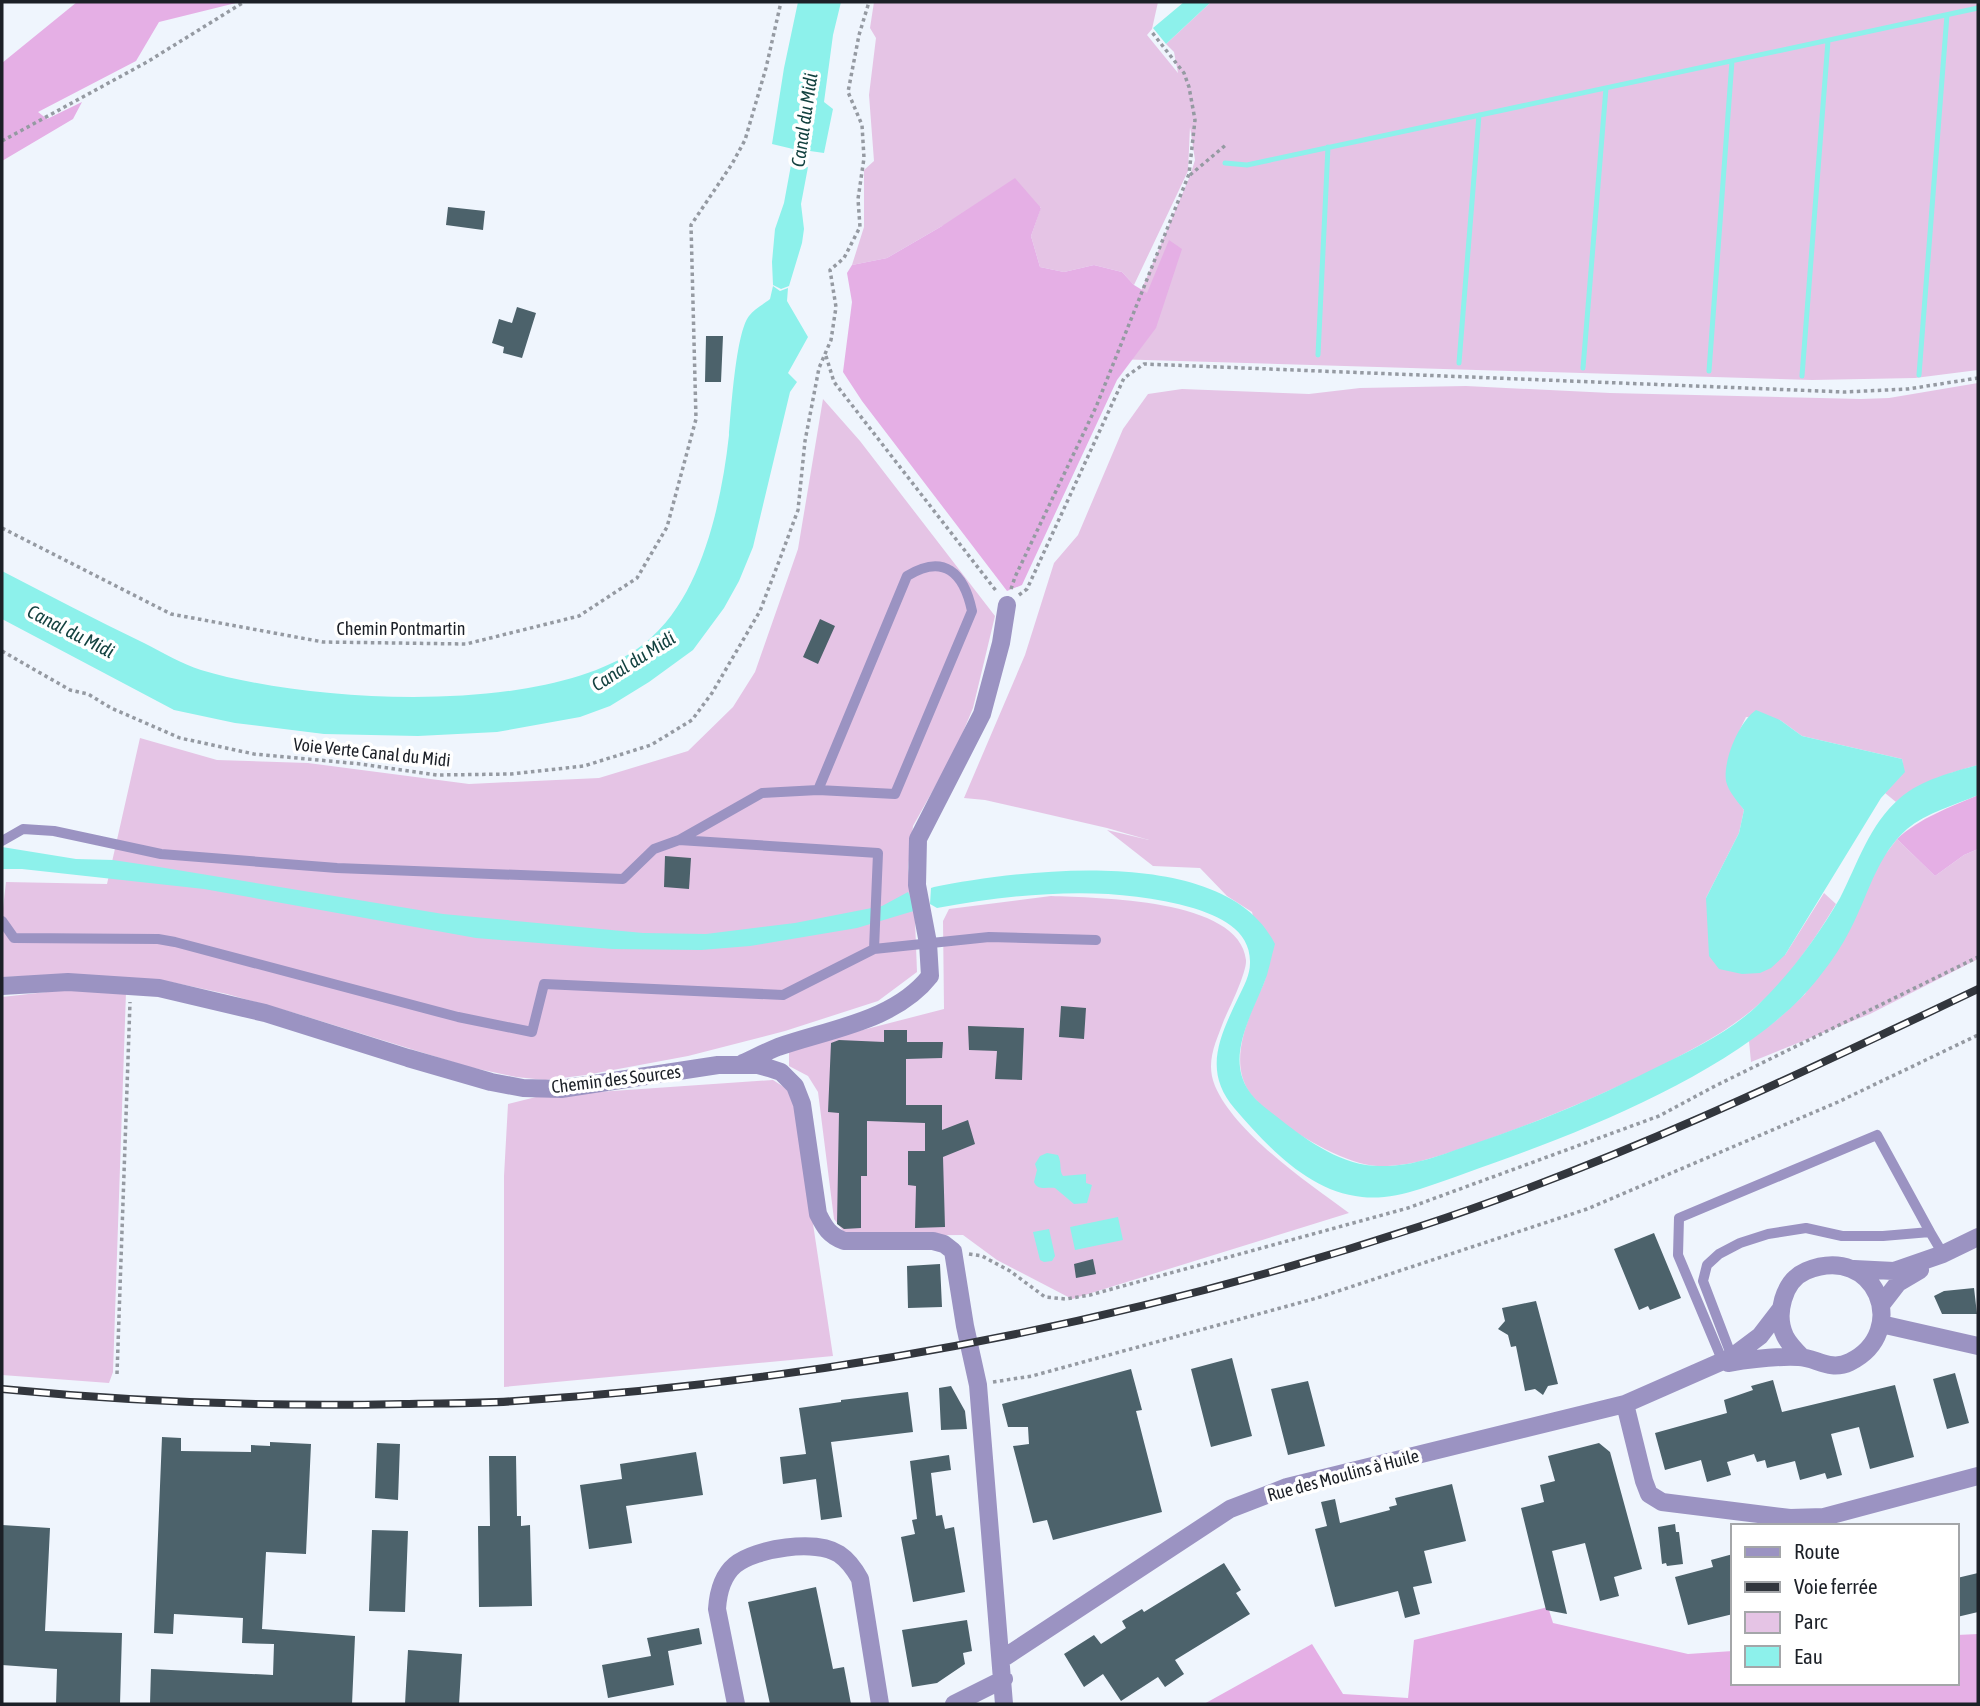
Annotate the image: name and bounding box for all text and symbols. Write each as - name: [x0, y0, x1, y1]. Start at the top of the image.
- water label: Canal du Midi: [787, 72, 821, 168]
- water label: Canal du Midi: [24, 600, 118, 662]
- street label: Chemin Pontmartin: [337, 618, 465, 639]
- water label: Canal du Midi: [587, 627, 679, 695]
- street label: Voie Verte Canal du Midi: [292, 733, 452, 771]
- street label: Chemin des Sources: [550, 1061, 682, 1097]
- street label: Rue des Moulins à Huile: [1265, 1445, 1421, 1505]
- legend: [1731, 1524, 1959, 1685]
- text: Route: [1794, 1539, 1840, 1563]
- text: Voie ferrée: [1794, 1574, 1877, 1598]
- text: Parc: [1794, 1609, 1828, 1633]
- text: Eau: [1794, 1644, 1823, 1668]

